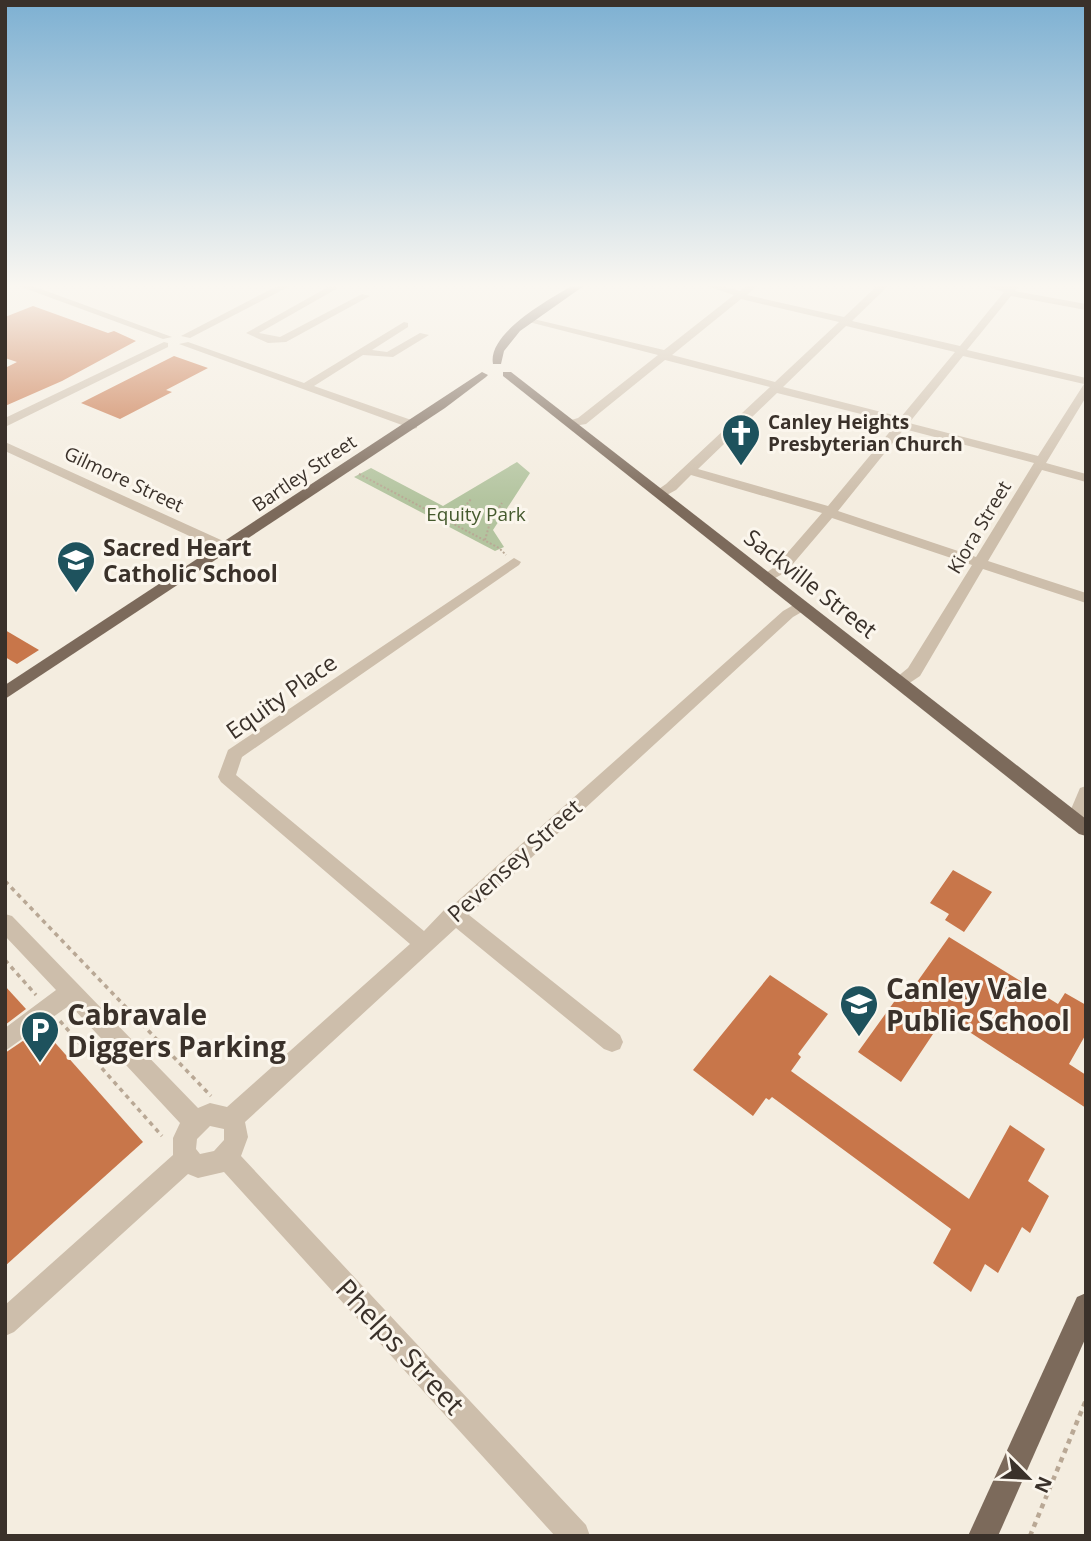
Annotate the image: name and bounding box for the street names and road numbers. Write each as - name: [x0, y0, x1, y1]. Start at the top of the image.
- street label: Bartley Street: [247, 428, 361, 517]
- street label: Gilmore Street: [60, 440, 188, 518]
- street label: Kiora Street: [941, 475, 1017, 578]
- street label: Sackville Street: [738, 521, 884, 645]
- street label: Equity Place: [219, 646, 343, 746]
- street label: Pevensey Street: [440, 791, 588, 929]
- street label: Phelps Street: [328, 1270, 474, 1422]

